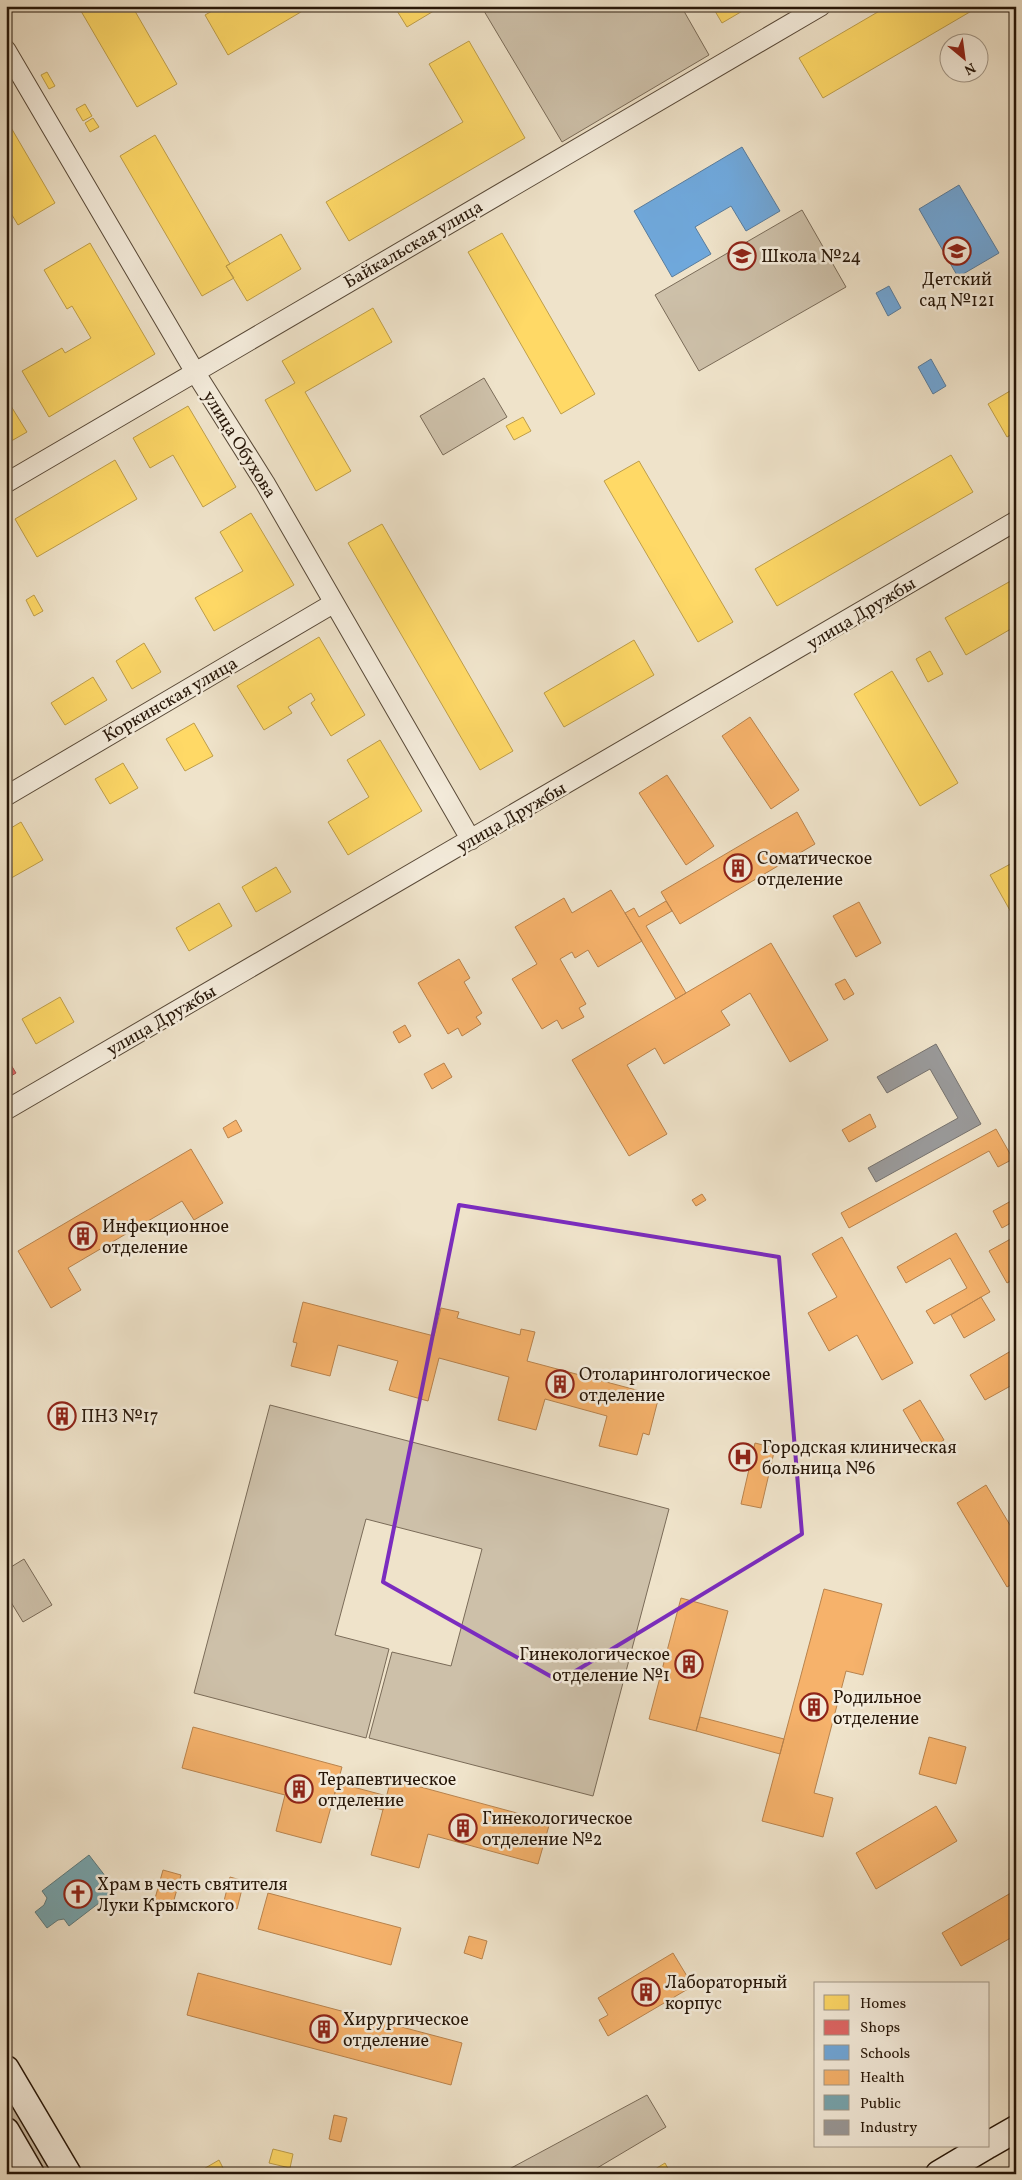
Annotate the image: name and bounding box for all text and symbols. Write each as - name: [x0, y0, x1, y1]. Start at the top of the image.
- north arrow: [940, 32, 990, 82]
- text: N: [961, 57, 979, 79]
- street label: Байкальская улица: [339, 195, 488, 295]
- school or university icon: Детский сад №121: [942, 236, 972, 266]
- school or university icon: Школа №24: [727, 241, 757, 271]
- place label: Школа №24: [761, 245, 861, 270]
- place label: Детский сад №121: [919, 268, 995, 314]
- street label: улица Обухова: [196, 386, 282, 503]
- street label: улица Дружбы: [803, 572, 921, 657]
- street label: Коркинская улица: [99, 651, 243, 749]
- street label: улица Дружбы: [452, 777, 572, 860]
- place label: Соматическое отделение: [757, 847, 872, 893]
- building icon: Соматическое отделение: [723, 853, 753, 883]
- street label: улица Дружбы: [102, 980, 222, 1063]
- place label: Инфекционное отделение: [102, 1215, 229, 1261]
- building icon: Инфекционное отделение: [68, 1221, 98, 1251]
- place label: Отоларингологическое отделение: [579, 1363, 771, 1409]
- building icon: Отоларингологическое отделение: [545, 1369, 575, 1399]
- building icon: ПНЗ №17: [47, 1401, 77, 1431]
- place label: ПНЗ №17: [81, 1405, 159, 1430]
- place label: Городская клиническая больница №6: [762, 1436, 957, 1482]
- hospital icon: Городская клиническая больница №6: [728, 1442, 758, 1472]
- place label: Гинекологическое отделение №1: [519, 1643, 670, 1689]
- building icon: Гинекологическое отделение №1: [674, 1649, 704, 1679]
- place label: Родильное отделение: [833, 1686, 921, 1732]
- building icon: Родильное отделение: [799, 1692, 829, 1722]
- place label: Терапевтическое отделение: [318, 1768, 456, 1814]
- building icon: Терапевтическое отделение: [284, 1774, 314, 1804]
- place label: Гинекологическое отделение №2: [482, 1807, 633, 1853]
- building icon: Гинекологическое отделение №2: [448, 1813, 478, 1843]
- place label: Храм в честь святителя Луки Крымского: [97, 1873, 288, 1919]
- church icon: Храм в честь святителя Луки Крымского: [63, 1879, 93, 1909]
- place label: Лабораторный корпус: [665, 1971, 787, 2017]
- building icon: Лабораторный корпус: [631, 1977, 661, 2007]
- legend: [814, 1982, 990, 2148]
- text: Homes: [860, 1994, 906, 2015]
- place label: Хирургическое отделение: [343, 2008, 469, 2054]
- building icon: Хирургическое отделение: [309, 2014, 339, 2044]
- text: Shops: [860, 2018, 900, 2039]
- text: Schools: [860, 2044, 910, 2065]
- text: Health: [860, 2068, 905, 2089]
- text: Public: [860, 2094, 901, 2115]
- text: Industry: [860, 2118, 917, 2139]

